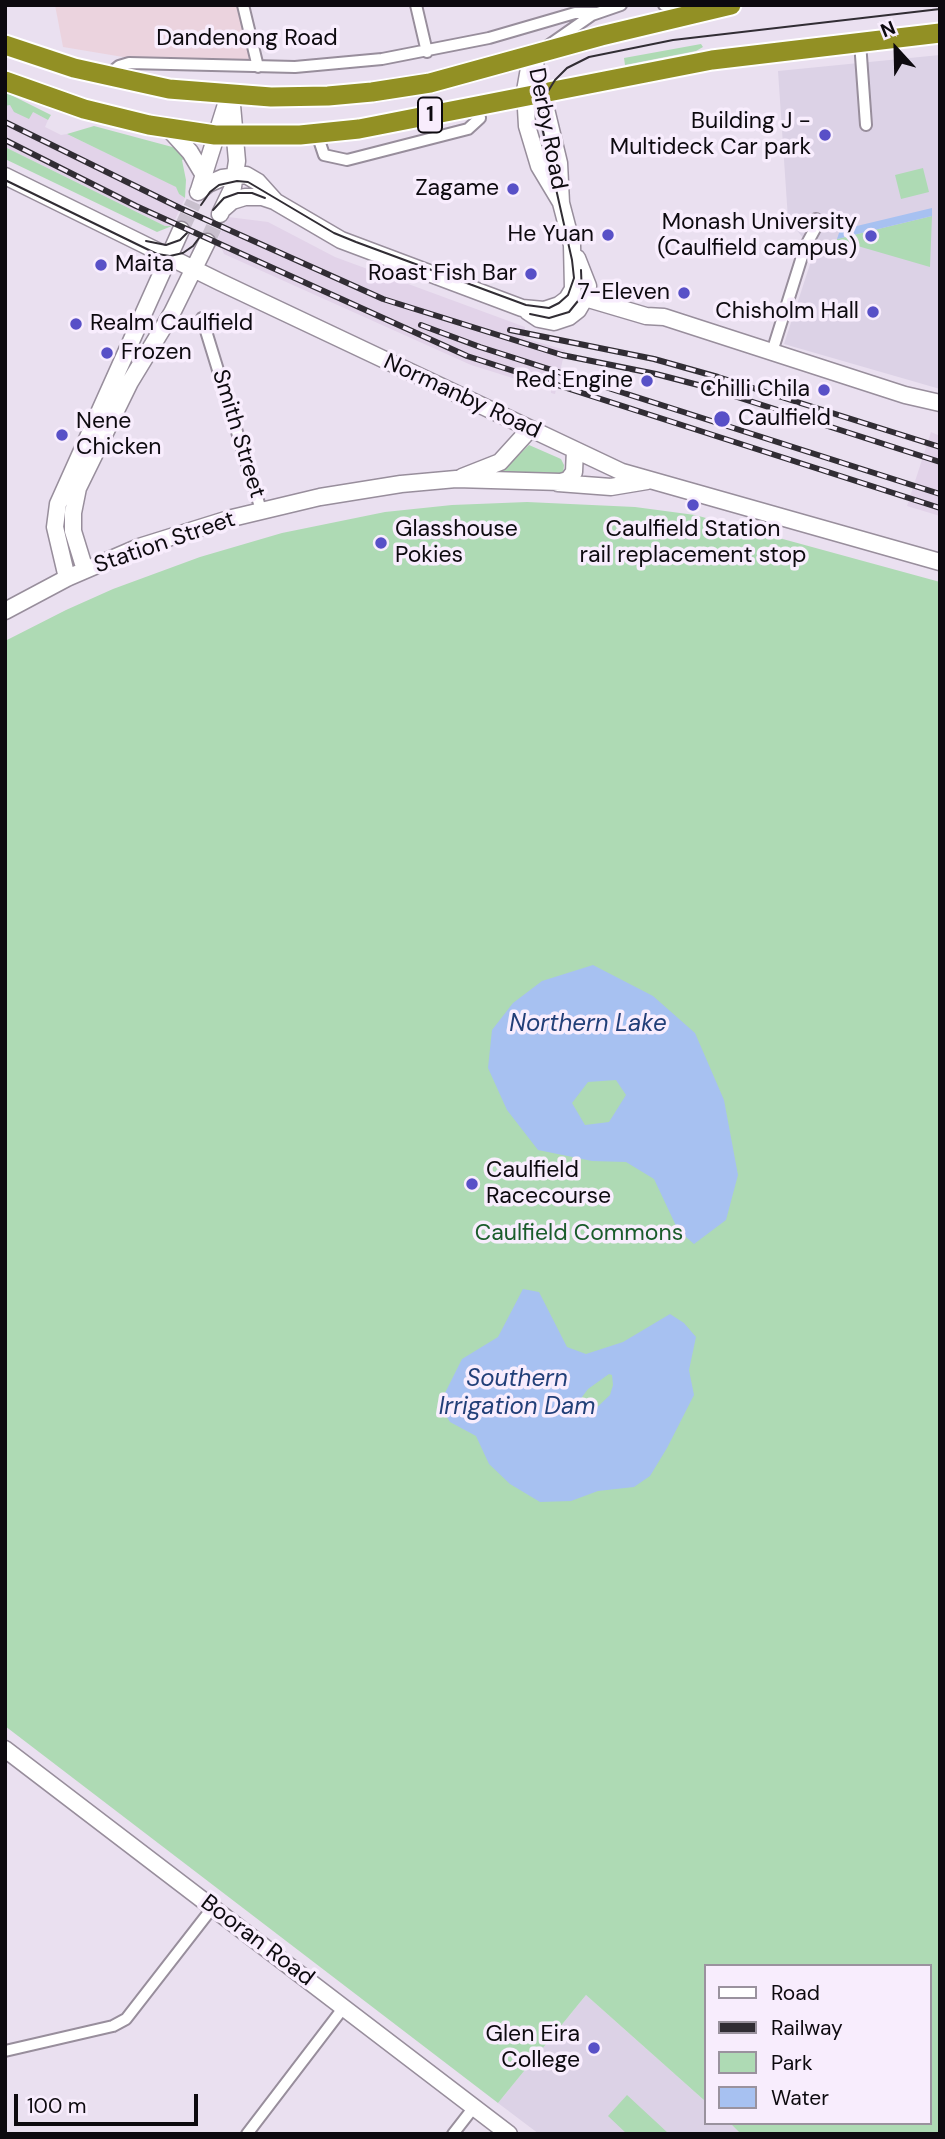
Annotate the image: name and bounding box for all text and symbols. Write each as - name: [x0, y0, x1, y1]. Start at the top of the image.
- north arrow: [861, 14, 931, 84]
- text: N: [877, 15, 899, 43]
- street label: Dandenong Road: [156, 25, 338, 53]
- street label: Derby Road: [522, 66, 572, 192]
- road number: 1: [418, 97, 442, 132]
- place label: Building J - Multideck Car park: [610, 108, 811, 162]
- marker: Building J - Multideck Car park: [817, 127, 833, 143]
- place label: Zagame: [415, 175, 499, 203]
- marker: Zagame: [505, 181, 521, 197]
- place label: Monash University (Caulfield campus): [657, 209, 857, 263]
- place label: He Yuan: [508, 221, 594, 249]
- marker: He Yuan: [600, 227, 616, 243]
- marker: Monash University (Caulfield campus): [863, 228, 879, 244]
- place label: Maita: [115, 251, 174, 279]
- marker: Maita: [93, 257, 109, 273]
- place label: Roast Fish Bar: [368, 260, 517, 288]
- marker: Roast Fish Bar: [523, 266, 539, 282]
- place label: 7-Eleven: [578, 279, 670, 307]
- marker: 7-Eleven: [676, 285, 692, 301]
- place label: Chisholm Hall: [715, 298, 859, 326]
- marker: Chisholm Hall: [865, 304, 881, 320]
- place label: Realm Caulfield: [90, 310, 253, 338]
- marker: Realm Caulfield: [68, 316, 84, 332]
- place label: Frozen: [121, 339, 192, 367]
- marker: Frozen: [99, 345, 115, 361]
- street label: Normanby Road: [379, 349, 545, 445]
- street label: Smith Street: [205, 366, 271, 502]
- place label: Red Engine: [516, 367, 633, 395]
- marker: Red Engine: [639, 373, 655, 389]
- place label: Chilli Chila: [700, 376, 810, 404]
- marker: Chilli Chila: [816, 382, 832, 398]
- place label: Caulfield: [738, 405, 831, 433]
- place label: Nene Chicken: [76, 408, 161, 462]
- marker: Caulfield: [712, 409, 732, 429]
- marker: Nene Chicken: [54, 427, 70, 443]
- marker: Caulfield Station rail replacement stop: [685, 497, 701, 513]
- street label: Station Street: [91, 506, 239, 580]
- place label: Glasshouse Pokies: [395, 516, 518, 570]
- place label: Caulfield Station rail replacement stop: [580, 516, 806, 570]
- marker: Glasshouse Pokies: [373, 535, 389, 551]
- water label: Northern Lake: [509, 1011, 667, 1039]
- place label: Caulfield Racecourse: [486, 1157, 611, 1211]
- marker: Caulfield Racecourse: [464, 1176, 480, 1192]
- park label: Caulfield Commons: [475, 1220, 683, 1248]
- water label: Southern Irrigation Dam: [439, 1366, 595, 1422]
- street label: Booran Road: [195, 1889, 319, 1993]
- legend: [704, 1964, 931, 2125]
- text: Road: [771, 1979, 820, 2007]
- text: Railway: [771, 2014, 843, 2042]
- place label: Glen Eira College: [486, 2021, 580, 2075]
- marker: Glen Eira College: [586, 2040, 602, 2056]
- text: Park: [771, 2049, 812, 2077]
- scale bar: [18, 2080, 201, 2124]
- text: Water: [771, 2084, 829, 2112]
- text: 100 m: [27, 2092, 87, 2120]

